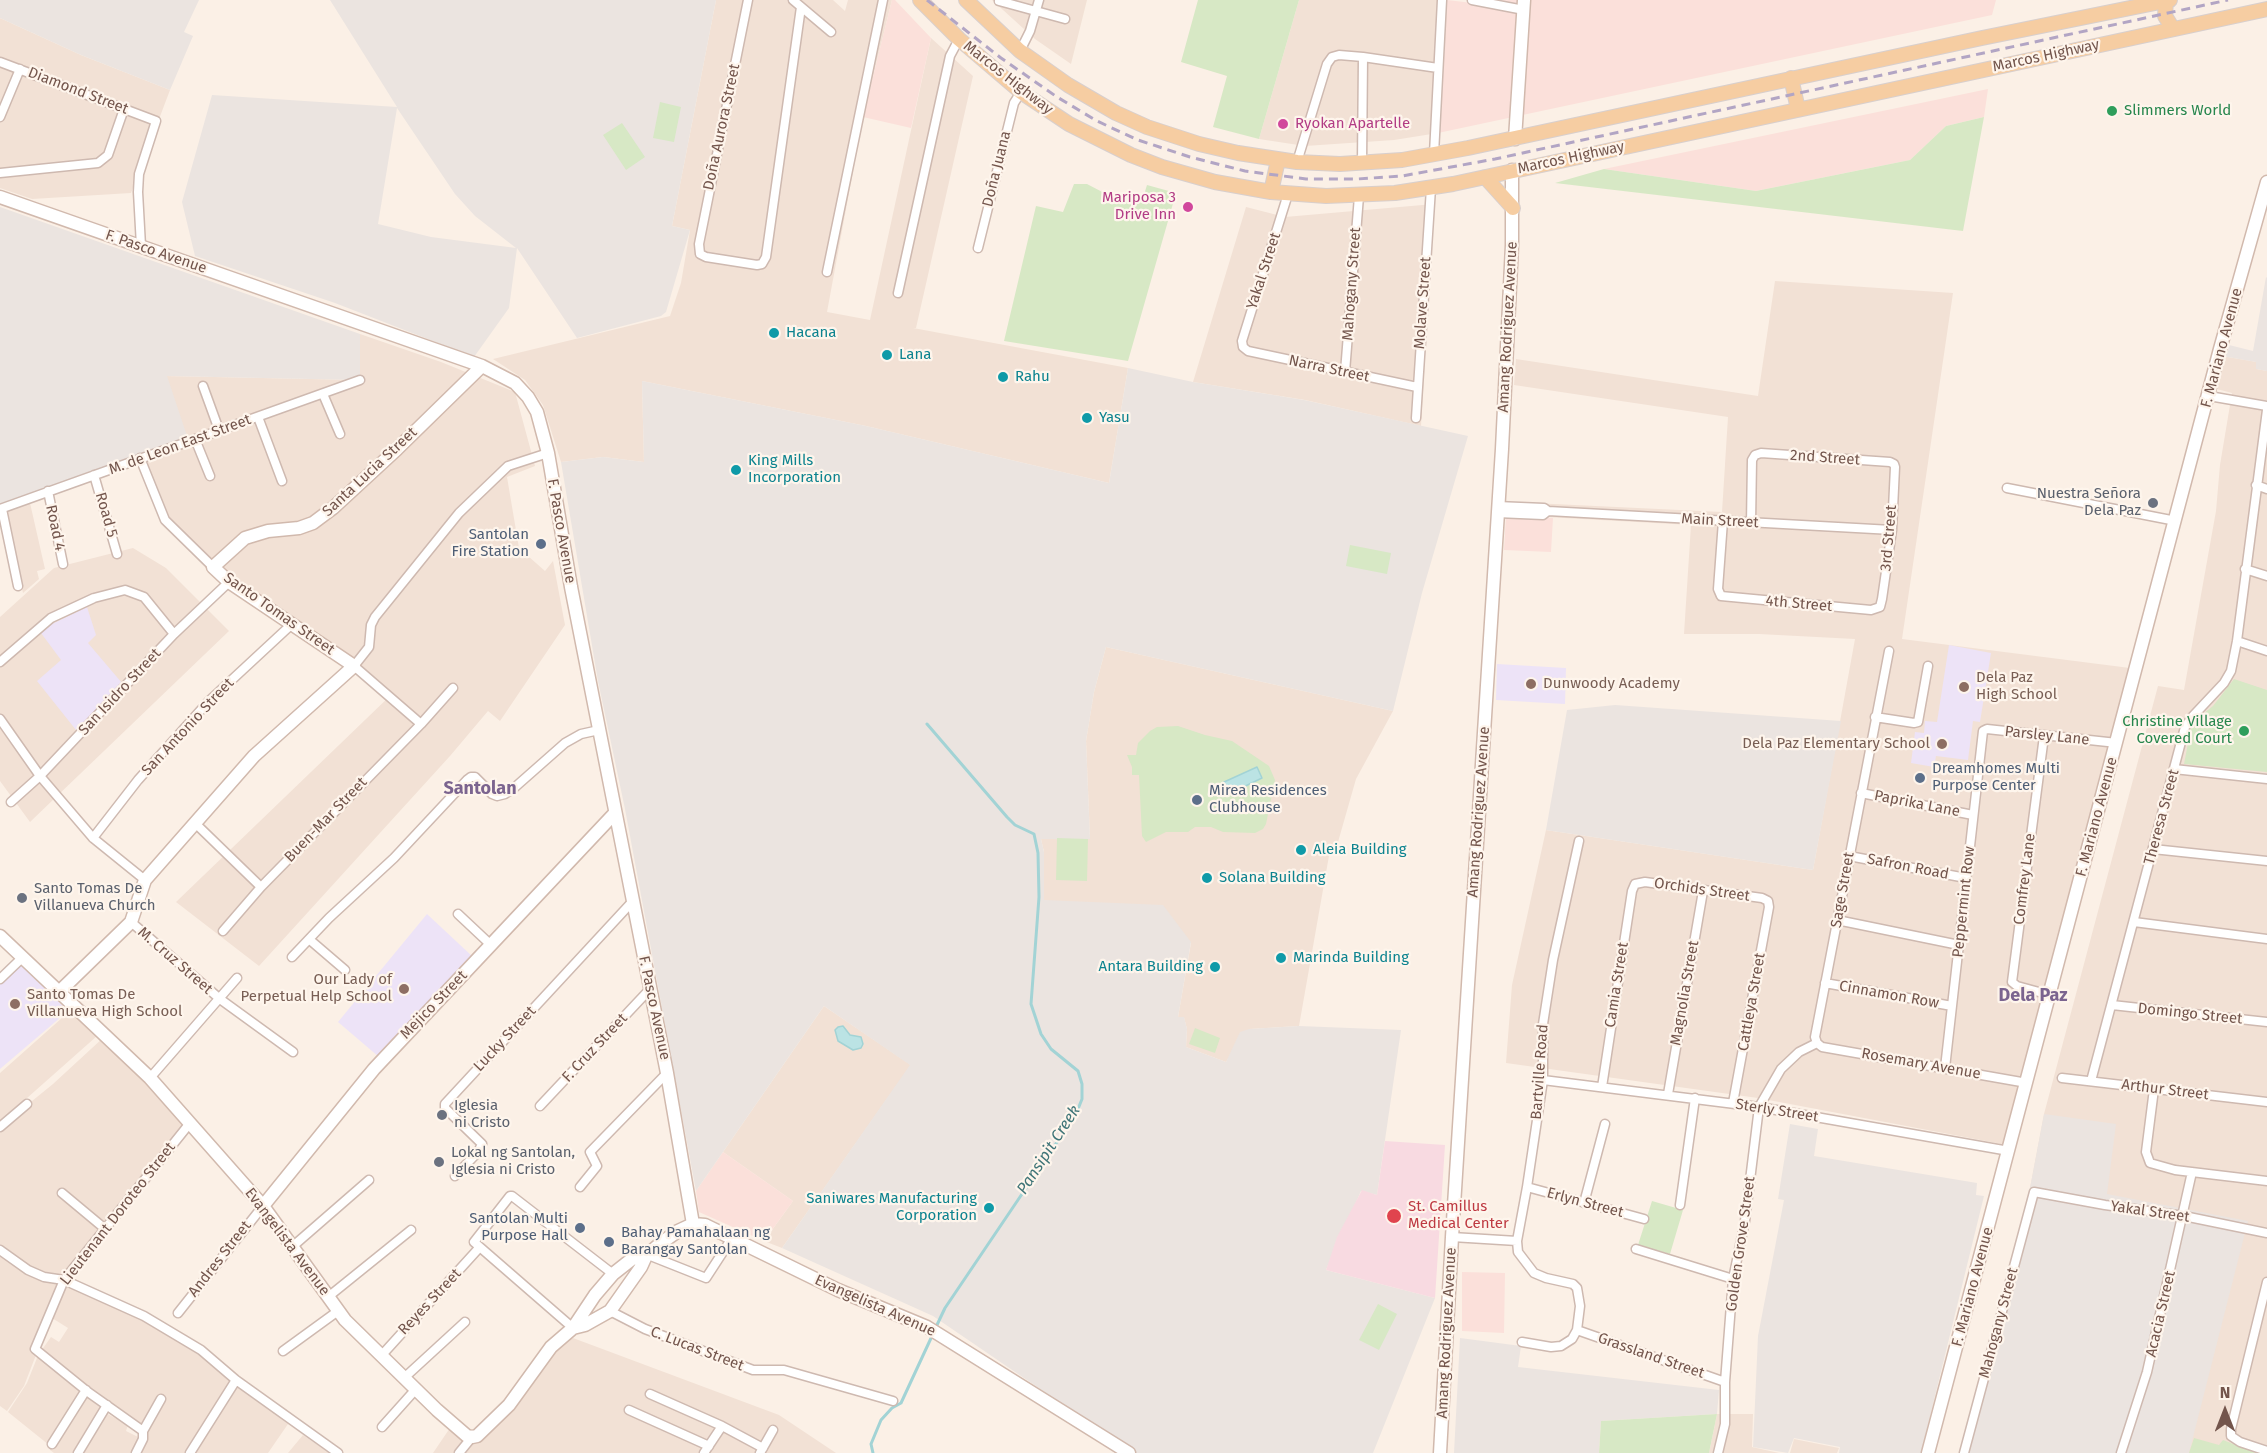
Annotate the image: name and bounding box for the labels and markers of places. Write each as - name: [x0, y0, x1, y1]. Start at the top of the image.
- place label: Slimmers World: [2124, 102, 2231, 120]
- marker: Slimmers World: [2105, 104, 2119, 118]
- place label: Ryokan Apartelle: [1295, 115, 1410, 133]
- marker: Ryokan Apartelle: [1276, 117, 1290, 131]
- place label: Mariposa 3 Drive Inn: [1102, 189, 1176, 224]
- marker: Mariposa 3 Drive Inn: [1181, 200, 1195, 214]
- place label: Hacana: [786, 324, 836, 342]
- marker: Hacana: [767, 326, 781, 340]
- place label: Lana: [899, 346, 931, 364]
- marker: Lana: [880, 348, 894, 362]
- place label: Rahu: [1015, 368, 1050, 386]
- marker: Rahu: [996, 370, 1010, 384]
- place label: Yasu: [1099, 409, 1130, 427]
- marker: Yasu: [1080, 411, 1094, 425]
- place label: King Mills Incorporation: [748, 452, 841, 487]
- marker: King Mills Incorporation: [729, 463, 743, 477]
- place label: Nuestra Señora Dela Paz: [2037, 485, 2141, 520]
- marker: Nuestra Señora Dela Paz: [2146, 496, 2160, 510]
- place label: Santolan Fire Station: [452, 526, 529, 561]
- marker: Santolan Fire Station: [534, 537, 548, 551]
- place label: Dela Paz High School: [1976, 669, 2057, 704]
- place label: Dunwoody Academy: [1543, 675, 1680, 693]
- marker: Dunwoody Academy: [1524, 677, 1538, 691]
- marker: Dela Paz High School: [1957, 680, 1971, 694]
- place label: Christine Village Covered Court: [2122, 713, 2232, 748]
- marker: Christine Village Covered Court: [2237, 724, 2251, 738]
- place label: Dela Paz Elementary School: [1742, 735, 1930, 753]
- marker: Dela Paz Elementary School: [1935, 737, 1949, 751]
- place label: Dreamhomes Multi Purpose Center: [1932, 760, 2060, 795]
- marker: Dreamhomes Multi Purpose Center: [1913, 771, 1927, 785]
- place label: Mirea Residences Clubhouse: [1209, 782, 1327, 817]
- marker: Mirea Residences Clubhouse: [1190, 793, 1204, 807]
- place label: Aleia Building: [1313, 841, 1407, 859]
- marker: Aleia Building: [1294, 843, 1308, 857]
- place label: Solana Building: [1219, 869, 1326, 887]
- marker: Solana Building: [1200, 871, 1214, 885]
- place label: Santo Tomas De Villanueva Church: [34, 880, 155, 915]
- marker: Santo Tomas De Villanueva Church: [15, 891, 29, 905]
- place label: Marinda Building: [1293, 949, 1409, 967]
- marker: Marinda Building: [1274, 951, 1288, 965]
- place label: Antara Building: [1099, 958, 1203, 976]
- marker: Antara Building: [1208, 960, 1222, 974]
- place label: Our Lady of Perpetual Help School: [240, 971, 392, 1006]
- marker: Our Lady of Perpetual Help School: [397, 982, 411, 996]
- place label: Santo Tomas De Villanueva High School: [27, 986, 182, 1021]
- marker: Santo Tomas De Villanueva High School: [8, 997, 22, 1011]
- place label: Iglesia ni Cristo: [454, 1097, 510, 1132]
- marker: Iglesia ni Cristo: [435, 1108, 449, 1122]
- place label: Lokal ng Santolan, Iglesia ni Cristo: [451, 1144, 575, 1179]
- marker: Lokal ng Santolan, Iglesia ni Cristo: [432, 1155, 446, 1169]
- place label: Saniwares Manufacturing Corporation: [806, 1190, 977, 1225]
- place label: St. Camillus Medical Center: [1408, 1198, 1509, 1233]
- marker: Saniwares Manufacturing Corporation: [982, 1201, 996, 1215]
- marker: St. Camillus Medical Center: [1385, 1207, 1403, 1225]
- place label: Santolan Multi Purpose Hall: [469, 1210, 568, 1245]
- marker: Santolan Multi Purpose Hall: [573, 1221, 587, 1235]
- place label: Bahay Pamahalaan ng Barangay Santolan: [621, 1224, 770, 1259]
- marker: Bahay Pamahalaan ng Barangay Santolan: [602, 1235, 616, 1249]

